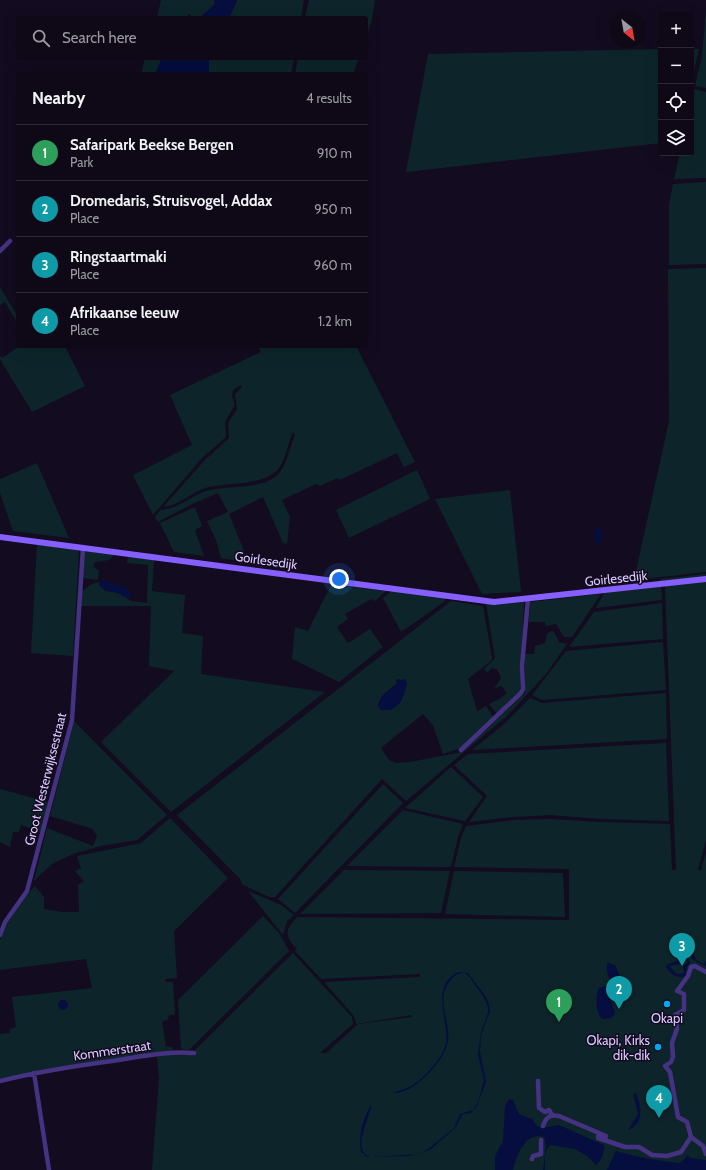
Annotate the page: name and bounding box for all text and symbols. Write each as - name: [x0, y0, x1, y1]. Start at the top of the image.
- north arrow: [610, 12, 646, 48]
- map controls: [658, 12, 694, 156]
- button: +: [658, 12, 694, 48]
- search box: [16, 16, 368, 60]
- icon: search: [30, 27, 52, 49]
- text: Search here: [62, 29, 137, 47]
- button: −: [658, 48, 694, 84]
- button: locate: [658, 84, 694, 120]
- text: Nearby: [32, 88, 85, 108]
- text: 4 results: [306, 90, 352, 106]
- button: layers: [658, 120, 694, 156]
- text: Safaripark Beekse Bergen: [70, 136, 234, 154]
- text: 1: [43, 145, 47, 161]
- text: 910 m: [317, 145, 352, 161]
- text: Park: [70, 154, 93, 170]
- text: Dromedaris, Struisvogel, Addax: [70, 192, 272, 210]
- text: 2: [42, 201, 48, 217]
- text: 950 m: [314, 201, 352, 217]
- text: Place: [70, 210, 99, 226]
- text: Ringstaartmaki: [70, 248, 167, 266]
- text: 3: [41, 257, 49, 273]
- text: 960 m: [314, 257, 352, 273]
- text: Place: [70, 266, 99, 282]
- text: Afrikaanse leeuw: [70, 304, 179, 322]
- text: 4: [41, 313, 49, 329]
- text: 1.2 km: [318, 313, 352, 329]
- text: Place: [70, 322, 99, 338]
- street label: Goirlesedijk: [234, 548, 298, 573]
- street label: Goirlesedijk: [584, 567, 648, 590]
- your location: [329, 569, 349, 589]
- street label: Groot Westerwijksestraat: [21, 710, 70, 847]
- pin: 3: [669, 933, 695, 966]
- pin: 2: [606, 976, 632, 1009]
- pin: 1: [546, 989, 572, 1022]
- marker: Okapi: [662, 999, 672, 1009]
- place label: Okapi: [651, 1010, 683, 1026]
- place label: Okapi, Kirks dik-dik: [587, 1032, 651, 1063]
- street label: Kommerstraat: [72, 1037, 152, 1063]
- marker: Okapi, Kirks dik-dik: [653, 1042, 663, 1052]
- pin: 4: [646, 1085, 672, 1118]

